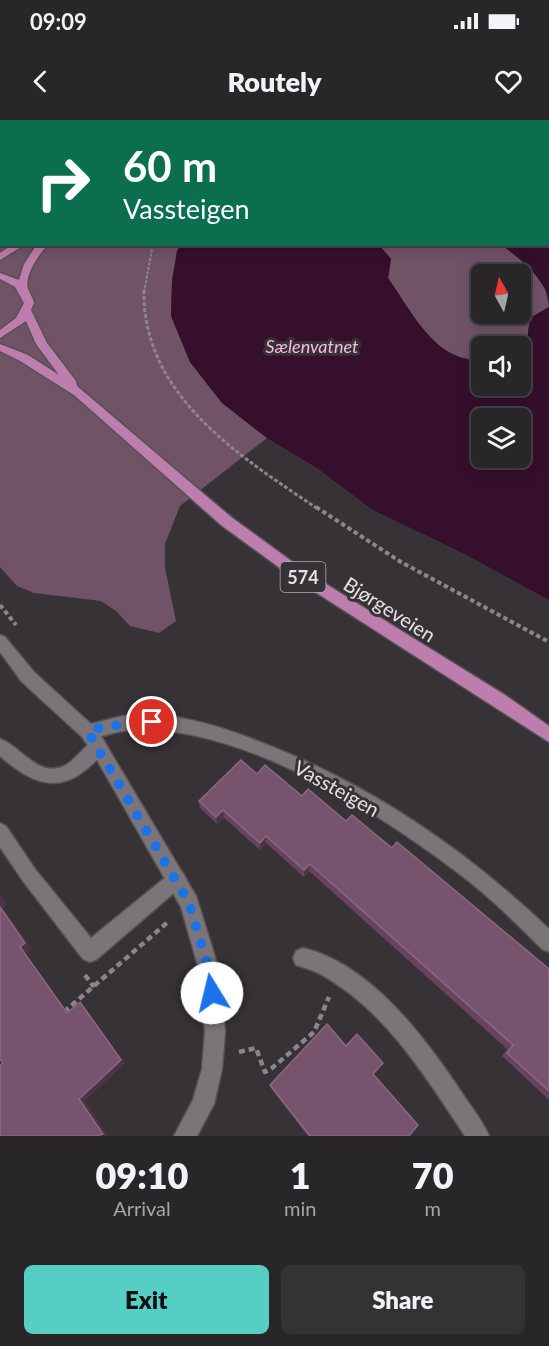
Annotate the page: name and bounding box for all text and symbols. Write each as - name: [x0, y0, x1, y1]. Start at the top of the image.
- text: 09:09: [30, 8, 87, 35]
- icon: back: [24, 65, 57, 98]
- text: Routely: [227, 65, 322, 98]
- icon: heart: [492, 65, 525, 98]
- text: 60 m: [123, 141, 217, 191]
- icon: right: [24, 144, 102, 222]
- text: Vassteigen: [123, 192, 250, 225]
- north arrow: [471, 264, 531, 324]
- map controls: [471, 264, 531, 468]
- water label: Sælenvatnet: [266, 335, 359, 357]
- button: sound: [471, 336, 531, 396]
- button: layers: [471, 408, 531, 468]
- road number: 574: [280, 562, 326, 592]
- street label: Bjørgeveien: [340, 571, 440, 647]
- pin: [126, 696, 177, 747]
- icon: arrive: [135, 705, 168, 738]
- street label: Vassteigen: [290, 755, 384, 821]
- position arrow: [180, 961, 244, 1025]
- text: 09:10: [95, 1153, 189, 1197]
- text: 1: [290, 1153, 311, 1197]
- text: 70: [412, 1153, 454, 1197]
- text: Arrival: [113, 1196, 171, 1220]
- text: min: [284, 1196, 316, 1220]
- text: m: [424, 1196, 441, 1220]
- button: Exit: [24, 1265, 269, 1334]
- button: Share: [281, 1265, 525, 1334]

